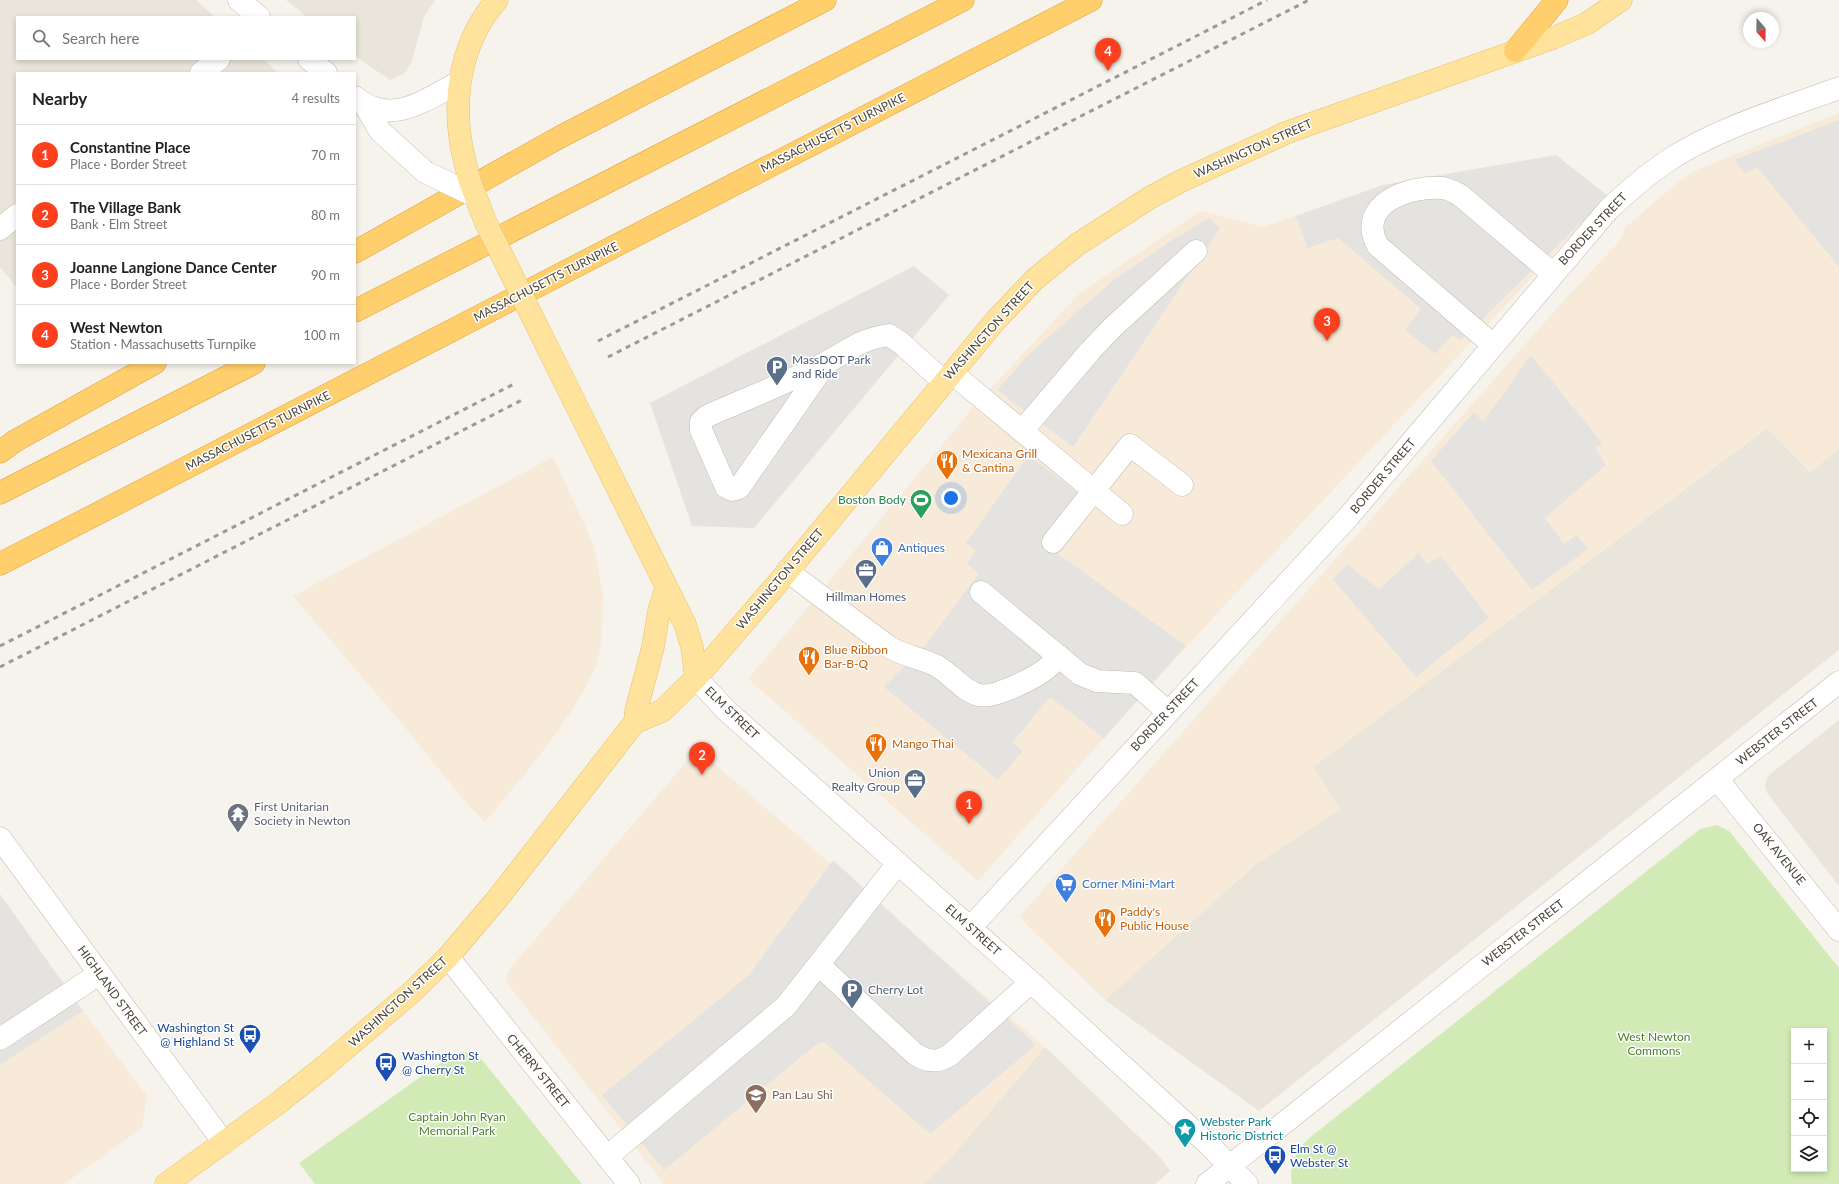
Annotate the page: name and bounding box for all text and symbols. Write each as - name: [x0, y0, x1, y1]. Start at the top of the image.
- north arrow: [1743, 12, 1779, 48]
- search box: [16, 16, 356, 60]
- icon: search: [30, 27, 52, 49]
- text: Search here: [62, 29, 139, 47]
- pin: 4: [1095, 38, 1121, 71]
- text: Nearby: [32, 88, 87, 109]
- street label: MASSACHUSETTS TURNPIKE: [758, 89, 908, 176]
- text: 4 results: [292, 90, 340, 106]
- street label: WASHINGTON STREET: [1191, 116, 1314, 181]
- text: Constantine Place: [70, 138, 190, 156]
- text: 1: [41, 147, 49, 163]
- text: 70 m: [311, 147, 340, 163]
- text: Place · Border Street: [70, 156, 187, 172]
- street label: BORDER STREET: [1555, 189, 1630, 268]
- text: The Village Bank: [70, 198, 181, 216]
- text: 2: [41, 207, 49, 223]
- text: 80 m: [311, 207, 340, 223]
- text: Bank · Elm Street: [70, 216, 167, 232]
- street label: MASSACHUSETTS TURNPIKE: [471, 238, 621, 325]
- text: Joanne Langione Dance Center: [70, 258, 277, 276]
- text: 3: [41, 267, 49, 283]
- text: 90 m: [311, 267, 340, 283]
- text: Place · Border Street: [70, 276, 187, 292]
- street label: WASHINGTON STREET: [940, 278, 1037, 383]
- pin: 3: [1314, 308, 1340, 341]
- text: West Newton: [70, 318, 163, 336]
- text: 4: [41, 327, 49, 343]
- text: 100 m: [303, 327, 340, 343]
- text: Station · Massachusetts Turnpike: [70, 336, 256, 352]
- place label: MassDOT Park and Ride: [792, 352, 872, 381]
- parking icon: MassDOT Park and Ride: [764, 354, 790, 387]
- street label: MASSACHUSETTS TURNPIKE: [183, 387, 333, 474]
- street label: BORDER STREET: [1347, 435, 1418, 516]
- place label: Mexicana Grill & Cantina: [962, 446, 1037, 475]
- restaurant icon: Mexicana Grill & Cantina: [934, 448, 960, 481]
- sports icon: Boston Body: [908, 487, 934, 520]
- your location: [941, 488, 961, 508]
- place label: Boston Body: [838, 492, 907, 507]
- street label: WASHINGTON STREET: [733, 525, 826, 632]
- shop icon: Antiques: [869, 535, 895, 568]
- place label: Antiques: [898, 540, 945, 555]
- office icon: Hillman Homes: [853, 557, 879, 590]
- place label: Hillman Homes: [826, 589, 906, 604]
- place label: Blue Ribbon Bar-B-Q: [824, 642, 888, 671]
- restaurant icon: Blue Ribbon Bar-B-Q: [796, 644, 822, 677]
- street label: BORDER STREET: [1127, 675, 1202, 754]
- street label: ELM STREET: [702, 683, 763, 742]
- street label: WEBSTER STREET: [1733, 695, 1821, 768]
- restaurant icon: Mango Thai: [863, 731, 889, 764]
- place label: Mango Thai: [892, 736, 954, 751]
- pin: 2: [689, 742, 715, 775]
- place label: Union Realty Group: [831, 765, 900, 794]
- office icon: Union Realty Group: [902, 767, 928, 800]
- pin: 1: [956, 791, 982, 824]
- place label: First Unitarian Society in Newton: [254, 799, 351, 828]
- temple icon: First Unitarian Society in Newton: [225, 801, 251, 834]
- street label: OAK AVENUE: [1750, 820, 1809, 888]
- supermarket icon: Corner Mini-Mart: [1053, 871, 1079, 904]
- place label: Corner Mini-Mart: [1082, 876, 1176, 891]
- street label: WEBSTER STREET: [1479, 896, 1567, 969]
- street label: ELM STREET: [943, 901, 1004, 958]
- place label: Paddy's Public House: [1120, 904, 1189, 933]
- restaurant icon: Paddy's Public House: [1092, 906, 1118, 939]
- street label: HIGHLAND STREET: [75, 943, 150, 1039]
- street label: WASHINGTON STREET: [345, 953, 450, 1050]
- parking icon: Cherry Lot: [839, 977, 865, 1010]
- place label: Cherry Lot: [868, 982, 924, 997]
- place label: Washington St @ Highland St: [157, 1020, 235, 1049]
- bus stop icon: Washington St @ Highland St: [237, 1022, 263, 1055]
- map controls: [1791, 1028, 1827, 1172]
- button: +: [1791, 1028, 1827, 1064]
- park label: West Newton Commons: [1617, 1029, 1691, 1058]
- street label: CHERRY STREET: [504, 1031, 573, 1111]
- place label: Washington St @ Cherry St: [402, 1048, 480, 1077]
- bus stop icon: Washington St @ Cherry St: [373, 1050, 399, 1083]
- button: −: [1791, 1064, 1827, 1100]
- school or university icon: Pan Lau Shi: [743, 1082, 769, 1115]
- place label: Pan Lau Shi: [772, 1087, 833, 1102]
- button: locate: [1791, 1100, 1827, 1136]
- park label: Captain John Ryan Memorial Park: [408, 1109, 506, 1138]
- place label: Webster Park Historic District: [1200, 1114, 1284, 1143]
- place icon: Webster Park Historic District: [1172, 1116, 1198, 1149]
- button: layers: [1791, 1136, 1827, 1172]
- place label: Elm St @ Webster St: [1290, 1141, 1349, 1170]
- bus stop icon: Elm St @ Webster St: [1262, 1143, 1288, 1176]

